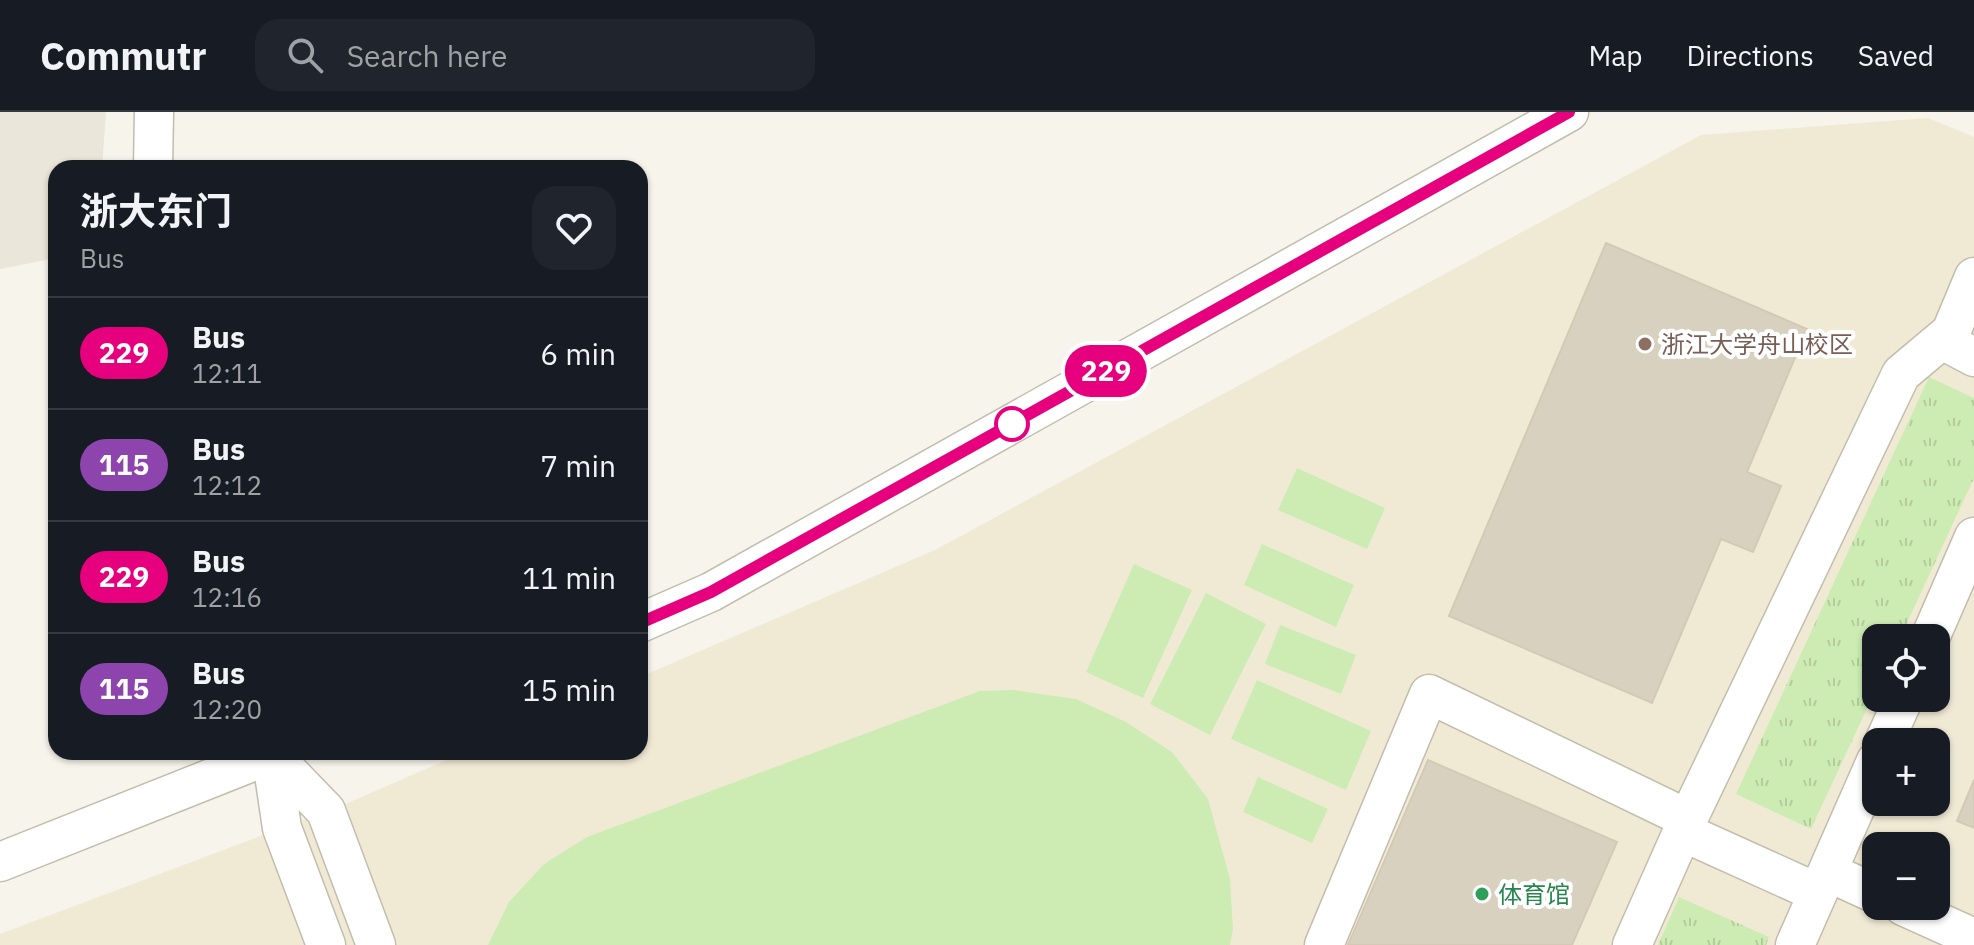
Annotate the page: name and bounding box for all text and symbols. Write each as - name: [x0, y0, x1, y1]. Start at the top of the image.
- search box: [255, 19, 815, 91]
- text: Commutr: [40, 31, 207, 80]
- icon: search: [283, 33, 327, 77]
- text: Search here: [347, 36, 508, 75]
- text: Map: [1588, 37, 1642, 74]
- text: Directions: [1686, 37, 1814, 74]
- text: Saved: [1858, 37, 1934, 74]
- text: 浙大东门: [80, 186, 232, 235]
- button: heart: [532, 186, 616, 270]
- text: Bus: [80, 241, 124, 275]
- text: Bus: [192, 317, 245, 356]
- place label: 浙江大学舟山校区: [1661, 328, 1853, 360]
- text: 229: [99, 334, 149, 371]
- text: 6 min: [540, 334, 616, 373]
- marker: 浙江大学舟山校区: [1636, 335, 1654, 353]
- line badge: 229: [1060, 345, 1152, 397]
- text: 229: [1081, 352, 1131, 389]
- text: 12:11: [192, 356, 262, 390]
- unlabelled marker: [995, 407, 1029, 441]
- text: Bus: [192, 429, 245, 468]
- text: 115: [99, 446, 149, 483]
- text: 7 min: [540, 446, 616, 485]
- text: 12:12: [192, 468, 262, 502]
- text: Bus: [192, 541, 245, 580]
- text: 229: [99, 558, 149, 595]
- text: 11 min: [522, 558, 616, 597]
- text: 12:16: [192, 580, 262, 614]
- map controls: [1862, 624, 1950, 920]
- button: locate: [1862, 624, 1950, 712]
- text: Bus: [192, 653, 245, 692]
- text: 115: [99, 670, 149, 707]
- text: 15 min: [522, 670, 616, 709]
- text: 12:20: [192, 692, 262, 726]
- button: +: [1862, 728, 1950, 816]
- button: −: [1862, 832, 1950, 920]
- place label: 体育馆: [1498, 878, 1570, 910]
- marker: 体育馆: [1473, 885, 1491, 903]

